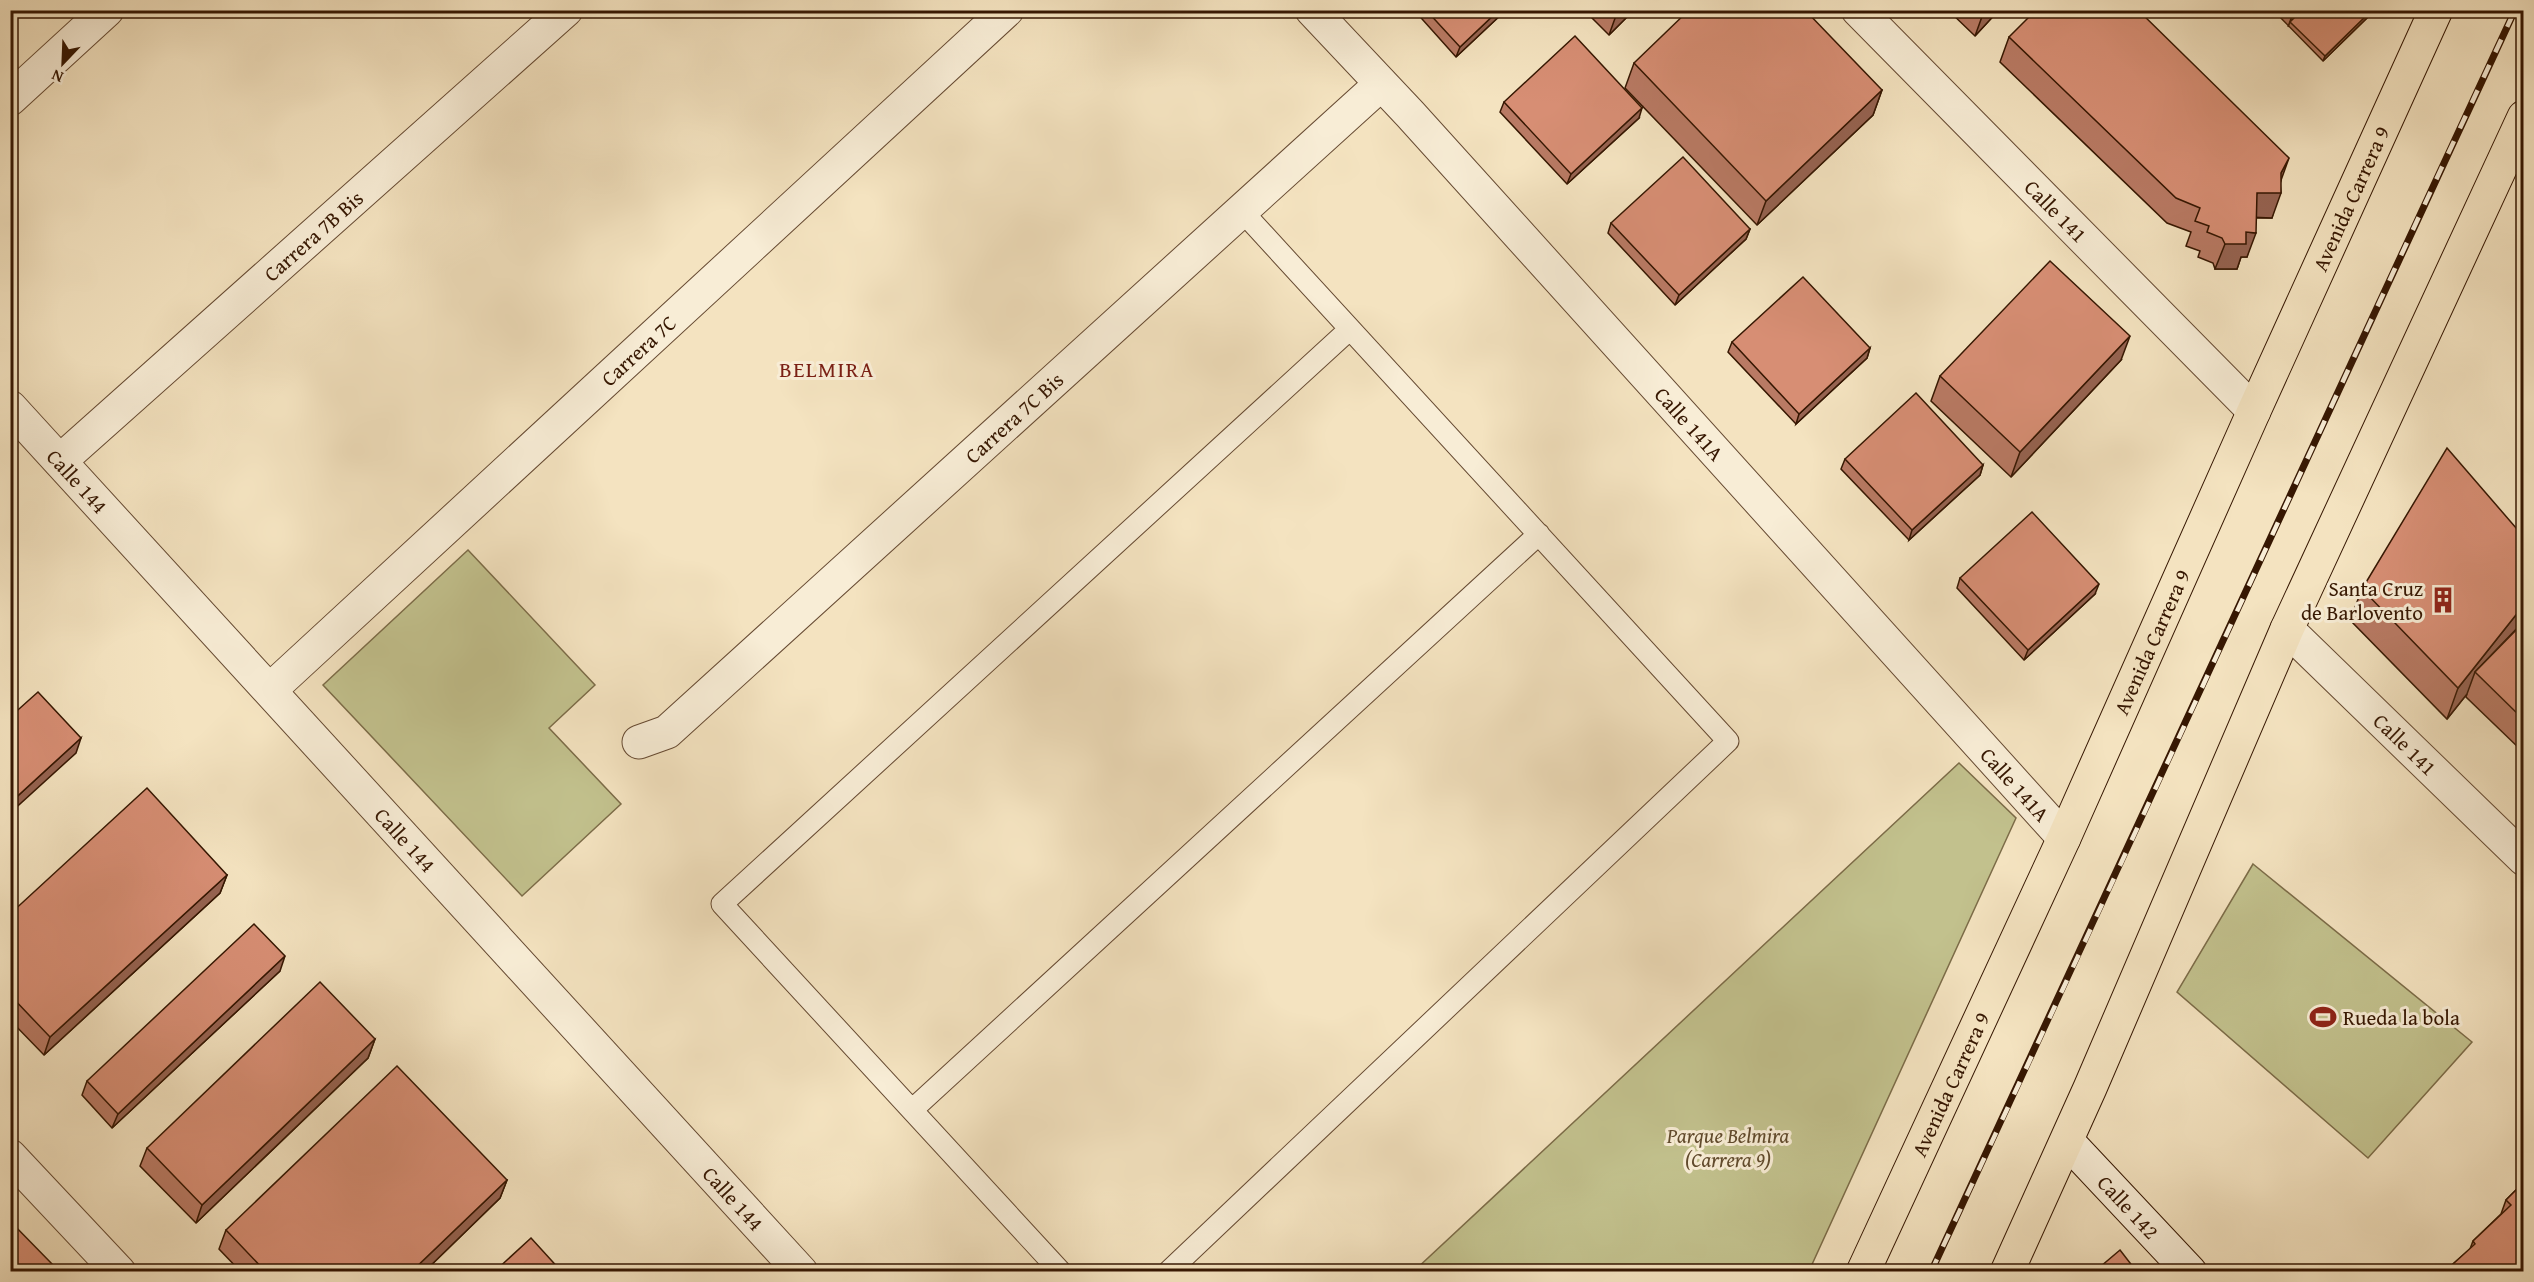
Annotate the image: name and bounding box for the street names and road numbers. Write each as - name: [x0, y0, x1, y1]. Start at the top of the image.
- street label: Avenida Carrera 9: [2304, 121, 2397, 276]
- street label: Calle 141: [2018, 172, 2095, 249]
- street label: Carrera 7B Bis: [256, 183, 370, 288]
- street label: Carrera 7C: [594, 307, 683, 393]
- street label: Carrera 7C Bis: [958, 364, 1070, 470]
- street label: Calle 141A: [1648, 379, 1732, 468]
- street label: Calle 144: [40, 442, 115, 520]
- street label: Avenida Carrera 9: [2105, 564, 2197, 720]
- street label: Calle 141: [2367, 706, 2444, 782]
- street label: Calle 141A: [1973, 740, 2057, 828]
- street label: Calle 144: [368, 800, 443, 879]
- street label: Avenida Carrera 9: [1903, 1007, 1997, 1162]
- street label: Calle 144: [696, 1159, 771, 1237]
- street label: Calle 142: [2091, 1168, 2167, 1246]

